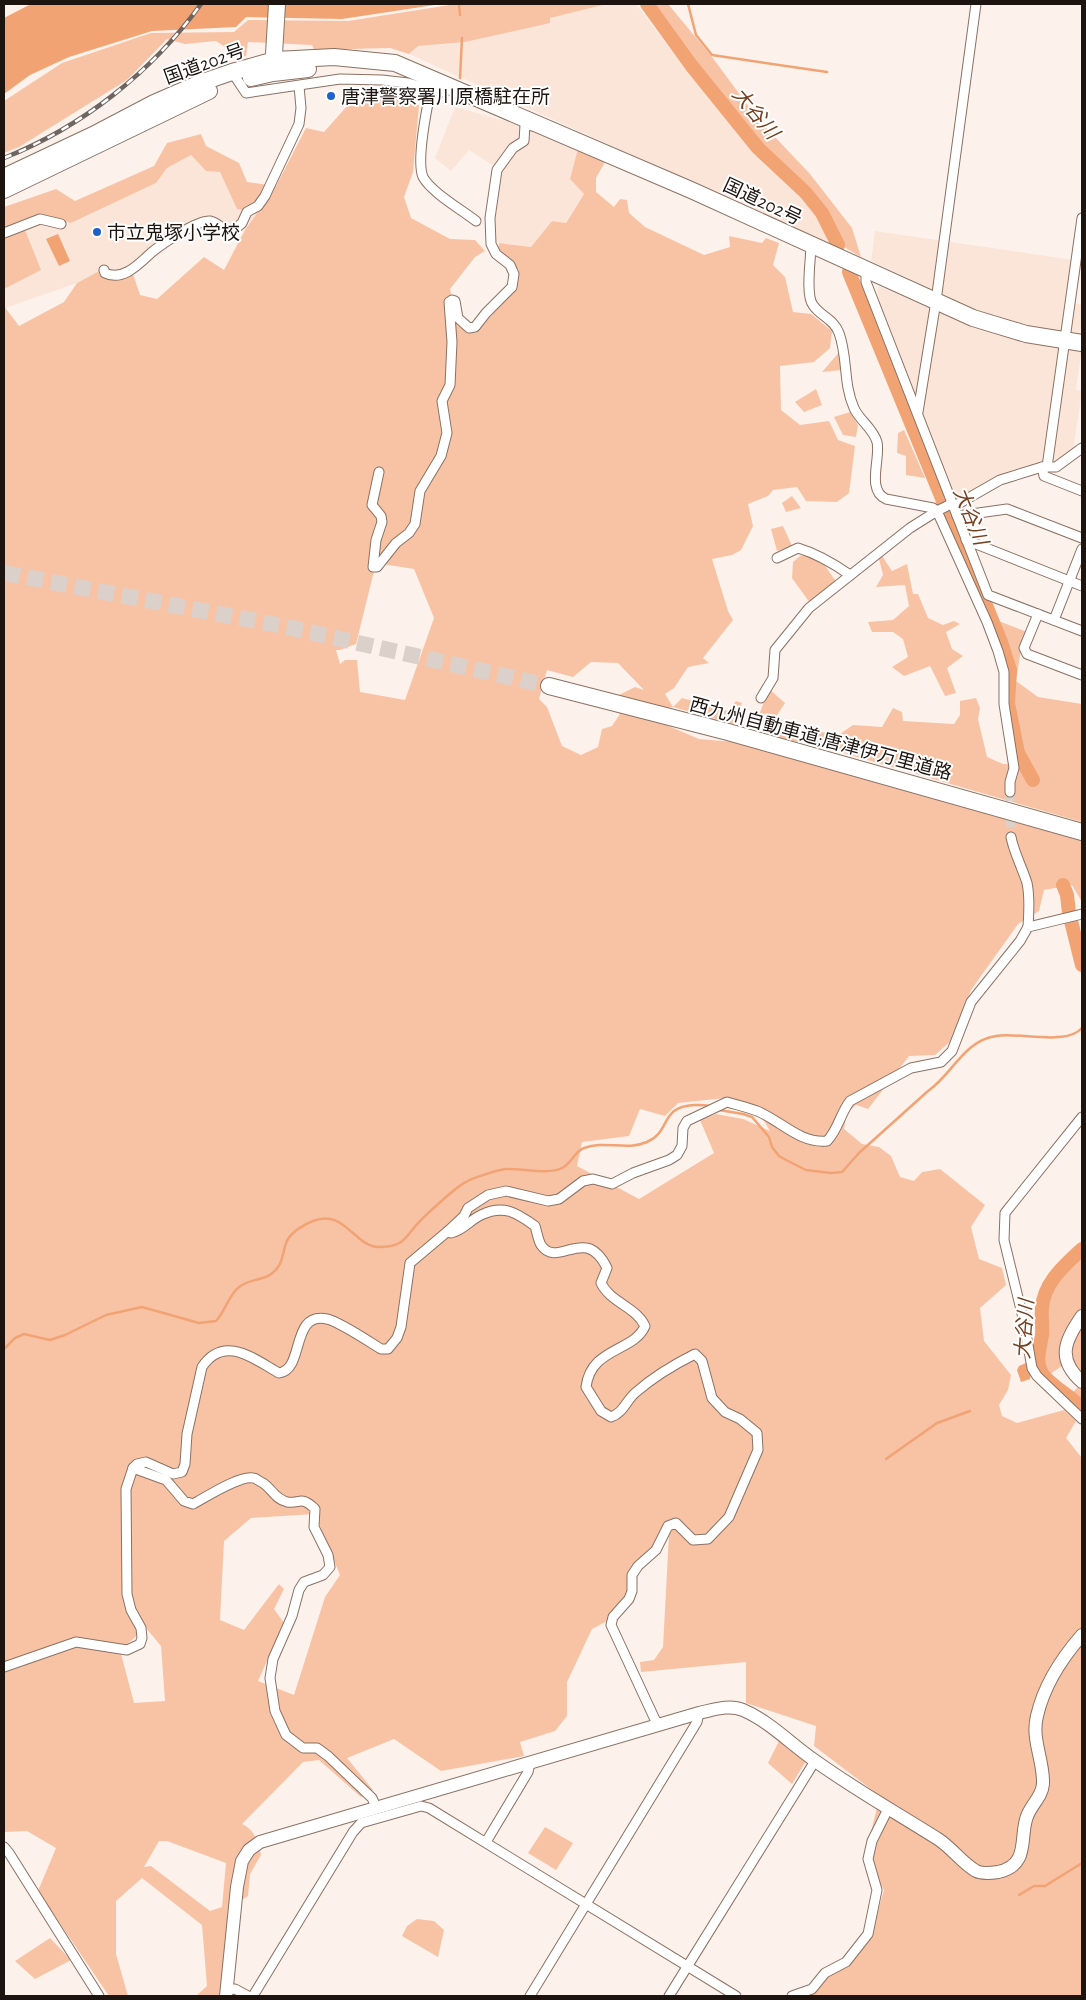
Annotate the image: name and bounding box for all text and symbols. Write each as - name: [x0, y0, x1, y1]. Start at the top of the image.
- street label: 国道202号: [161, 40, 247, 88]
- water label: 大谷川: [728, 84, 784, 145]
- place label: 唐津警察署川原橋駐在所: [341, 86, 550, 107]
- marker: 唐津警察署川原橋駐在所: [325, 90, 337, 102]
- street label: 国道202号: [720, 175, 805, 229]
- place label: 市立鬼塚小学校: [107, 222, 240, 243]
- marker: 市立鬼塚小学校: [91, 226, 103, 238]
- water label: 大谷川: [950, 484, 992, 550]
- street label: 西九州自動車道;唐津伊万里道路: [688, 694, 954, 784]
- water label: 大谷川: [1012, 1296, 1037, 1360]

